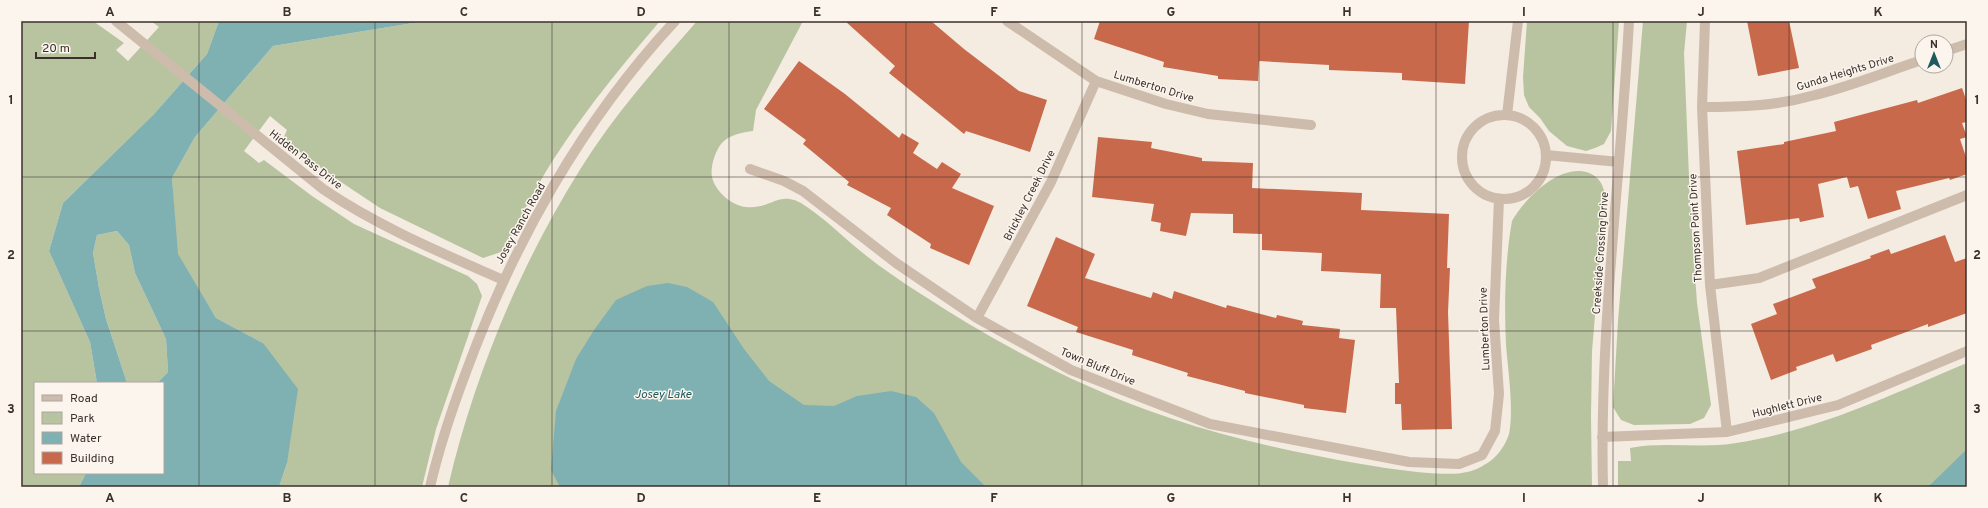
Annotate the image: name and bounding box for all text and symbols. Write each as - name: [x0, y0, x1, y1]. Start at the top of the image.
- text: A: [105, 5, 115, 21]
- text: B: [283, 5, 292, 21]
- text: C: [460, 5, 468, 21]
- text: D: [636, 5, 646, 21]
- text: E: [813, 5, 821, 21]
- text: F: [990, 5, 998, 21]
- text: G: [1167, 5, 1176, 21]
- text: H: [1342, 5, 1352, 21]
- text: I: [1522, 5, 1526, 21]
- text: J: [1697, 5, 1705, 21]
- text: K: [1873, 5, 1883, 21]
- scale bar: [36, 34, 95, 60]
- north arrow: [1914, 34, 1954, 74]
- text: N: [1930, 38, 1938, 52]
- text: 20 m: [42, 41, 70, 57]
- street label: Gunda Heights Drive: [1795, 51, 1896, 94]
- street label: Lumberton Drive: [1112, 68, 1196, 106]
- text: 1: [8, 93, 14, 109]
- text: 1: [1974, 93, 1980, 109]
- street label: Hidden Pass Drive: [266, 127, 345, 193]
- street label: Brickley Creek Drive: [1001, 148, 1059, 243]
- street label: Thompson Point Drive: [1686, 173, 1706, 283]
- street label: Josey Ranch Road: [493, 181, 549, 266]
- street label: Creekside Crossing Drive: [1590, 191, 1612, 315]
- text: 2: [7, 248, 15, 264]
- text: 2: [1973, 248, 1981, 264]
- street label: Lumberton Drive: [1477, 287, 1493, 371]
- street label: Town Bluff Drive: [1058, 345, 1137, 389]
- legend: [34, 382, 164, 474]
- water label: Josey Lake: [634, 387, 692, 403]
- street label: Hughlett Drive: [1751, 390, 1824, 421]
- text: Road: [70, 391, 98, 407]
- text: 3: [7, 402, 15, 418]
- text: 3: [1973, 402, 1981, 418]
- text: Park: [70, 411, 95, 427]
- text: Water: [70, 431, 102, 447]
- text: Building: [70, 451, 114, 467]
- text: A: [105, 491, 115, 507]
- text: B: [283, 491, 292, 507]
- text: C: [460, 491, 468, 507]
- text: D: [636, 491, 646, 507]
- text: E: [813, 491, 821, 507]
- text: F: [990, 491, 998, 507]
- text: G: [1167, 491, 1176, 507]
- text: H: [1342, 491, 1352, 507]
- text: I: [1522, 491, 1526, 507]
- text: J: [1697, 491, 1705, 507]
- text: K: [1873, 491, 1883, 507]

